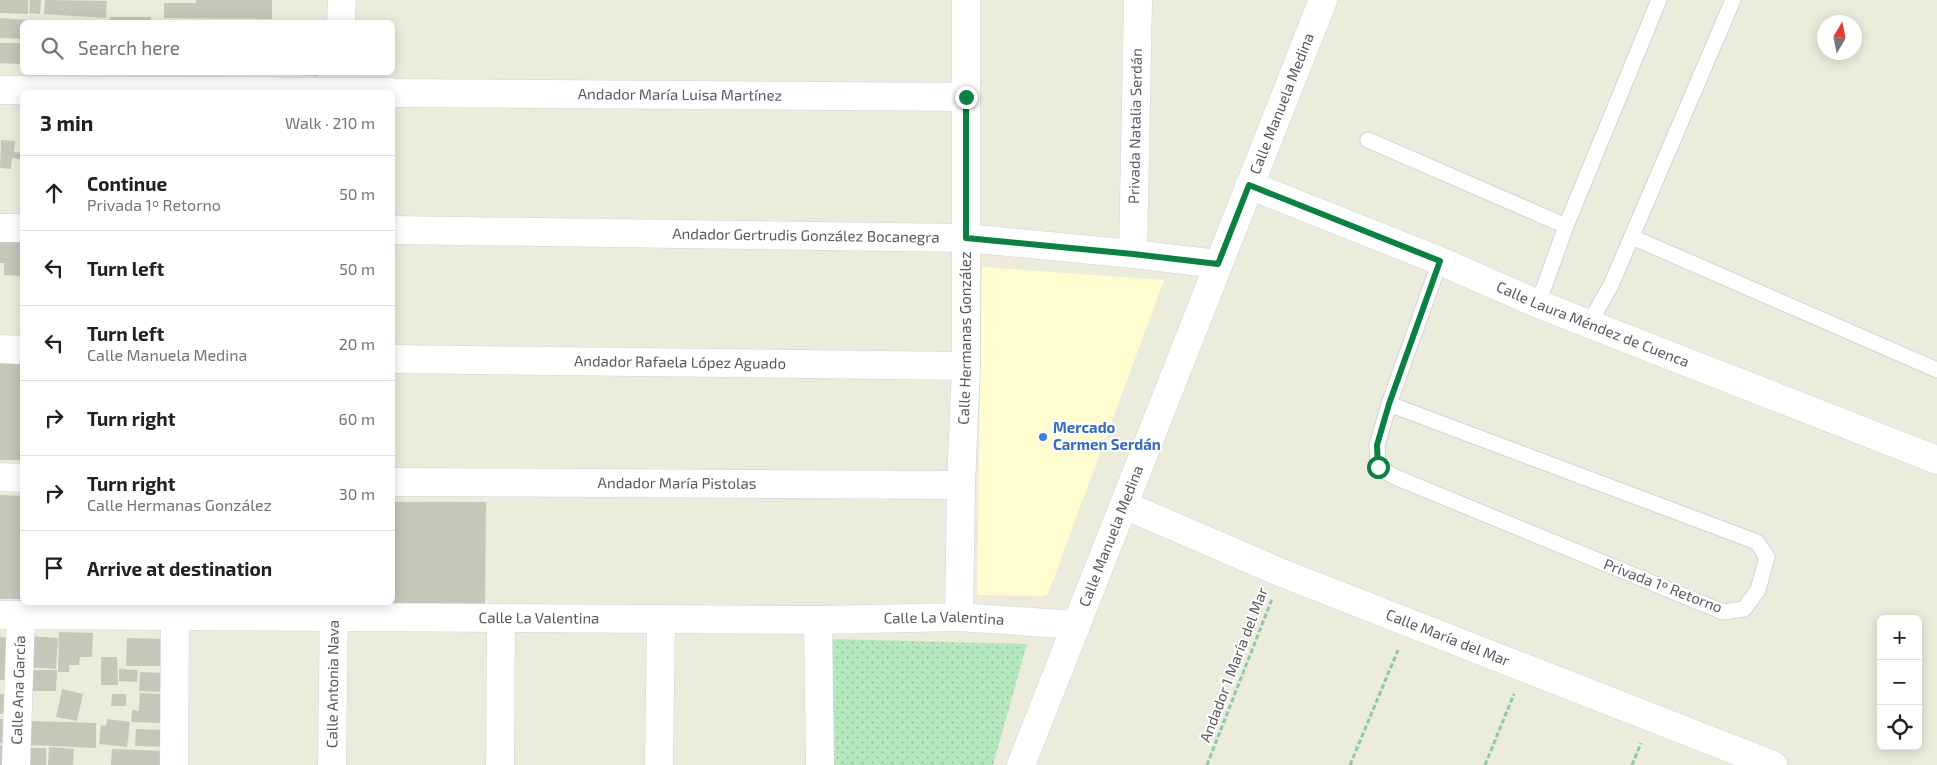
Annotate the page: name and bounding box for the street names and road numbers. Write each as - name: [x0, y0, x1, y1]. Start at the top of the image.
- street label: Calle Manuela Medina: [1245, 30, 1317, 177]
- street label: Privada Natalia Serdán: [1124, 48, 1145, 204]
- street label: Andador María Luisa Martínez: [578, 84, 782, 104]
- street label: Andador Gertrudis González Bocanegra: [672, 224, 940, 246]
- street label: Calle Hermanas González: [954, 251, 974, 425]
- street label: Calle Laura Méndez de Cuenca: [1494, 277, 1692, 370]
- street label: Andador Rafaela López Aguado: [574, 351, 786, 372]
- street label: Calle Manuela Medina: [1074, 463, 1146, 609]
- street label: Andador María Pistolas: [598, 473, 756, 492]
- street label: Privada 1º Retorno: [1602, 554, 1725, 616]
- street label: Andador 1 María del Mar: [1195, 585, 1271, 745]
- street label: Calle María del Mar: [1384, 605, 1513, 669]
- street label: Calle La Valentina: [883, 607, 1005, 628]
- street label: Calle La Valentina: [479, 608, 599, 627]
- street label: Calle Antonia Nava: [322, 620, 342, 748]
- street label: Calle Ana García: [7, 635, 28, 745]

